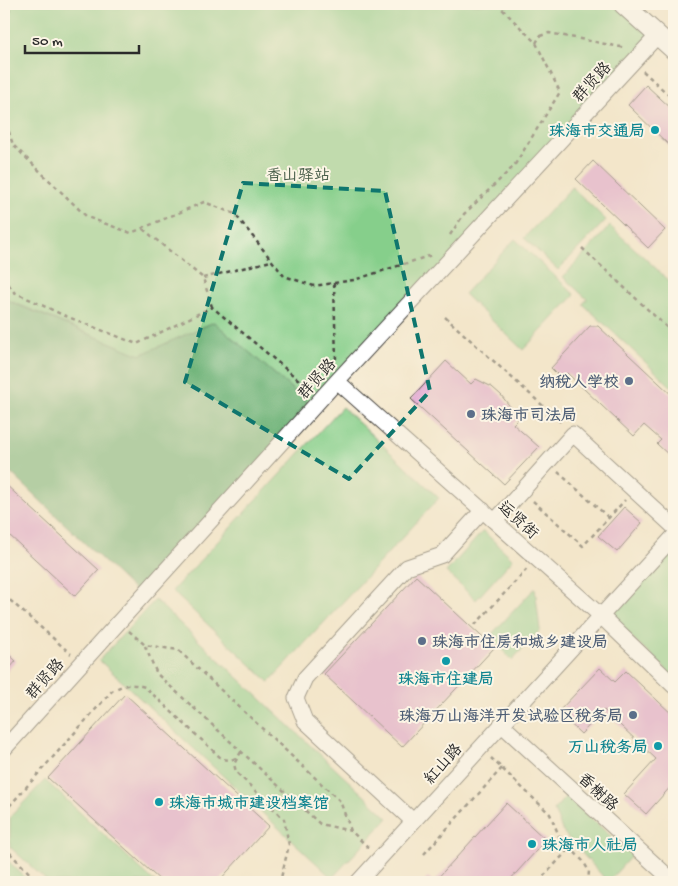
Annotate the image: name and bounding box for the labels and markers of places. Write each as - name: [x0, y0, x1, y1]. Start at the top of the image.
- place label: 珠海市交通局: [549, 122, 645, 143]
- marker: 珠海市交通局: [649, 124, 661, 136]
- place label: 纳税人学校: [539, 373, 619, 394]
- marker: 纳税人学校: [623, 375, 635, 387]
- place label: 珠海市司法局: [481, 406, 577, 427]
- marker: 珠海市司法局: [465, 408, 477, 420]
- place label: 珠海市住房和城乡建设局: [432, 633, 608, 654]
- marker: 珠海市住房和城乡建设局: [416, 635, 428, 647]
- marker: 珠海市住建局: [440, 655, 452, 667]
- place label: 珠海市住建局: [398, 670, 494, 691]
- place label: 珠海万山海洋开发试验区税务局: [399, 707, 623, 728]
- marker: 珠海万山海洋开发试验区税务局: [627, 709, 639, 721]
- place label: 万山税务局: [568, 739, 648, 759]
- marker: 万山税务局: [652, 740, 664, 752]
- place label: 珠海市城市建设档案馆: [169, 794, 329, 815]
- marker: 珠海市城市建设档案馆: [153, 796, 165, 808]
- place label: 珠海市人社局: [542, 836, 638, 857]
- marker: 珠海市人社局: [526, 838, 538, 850]

